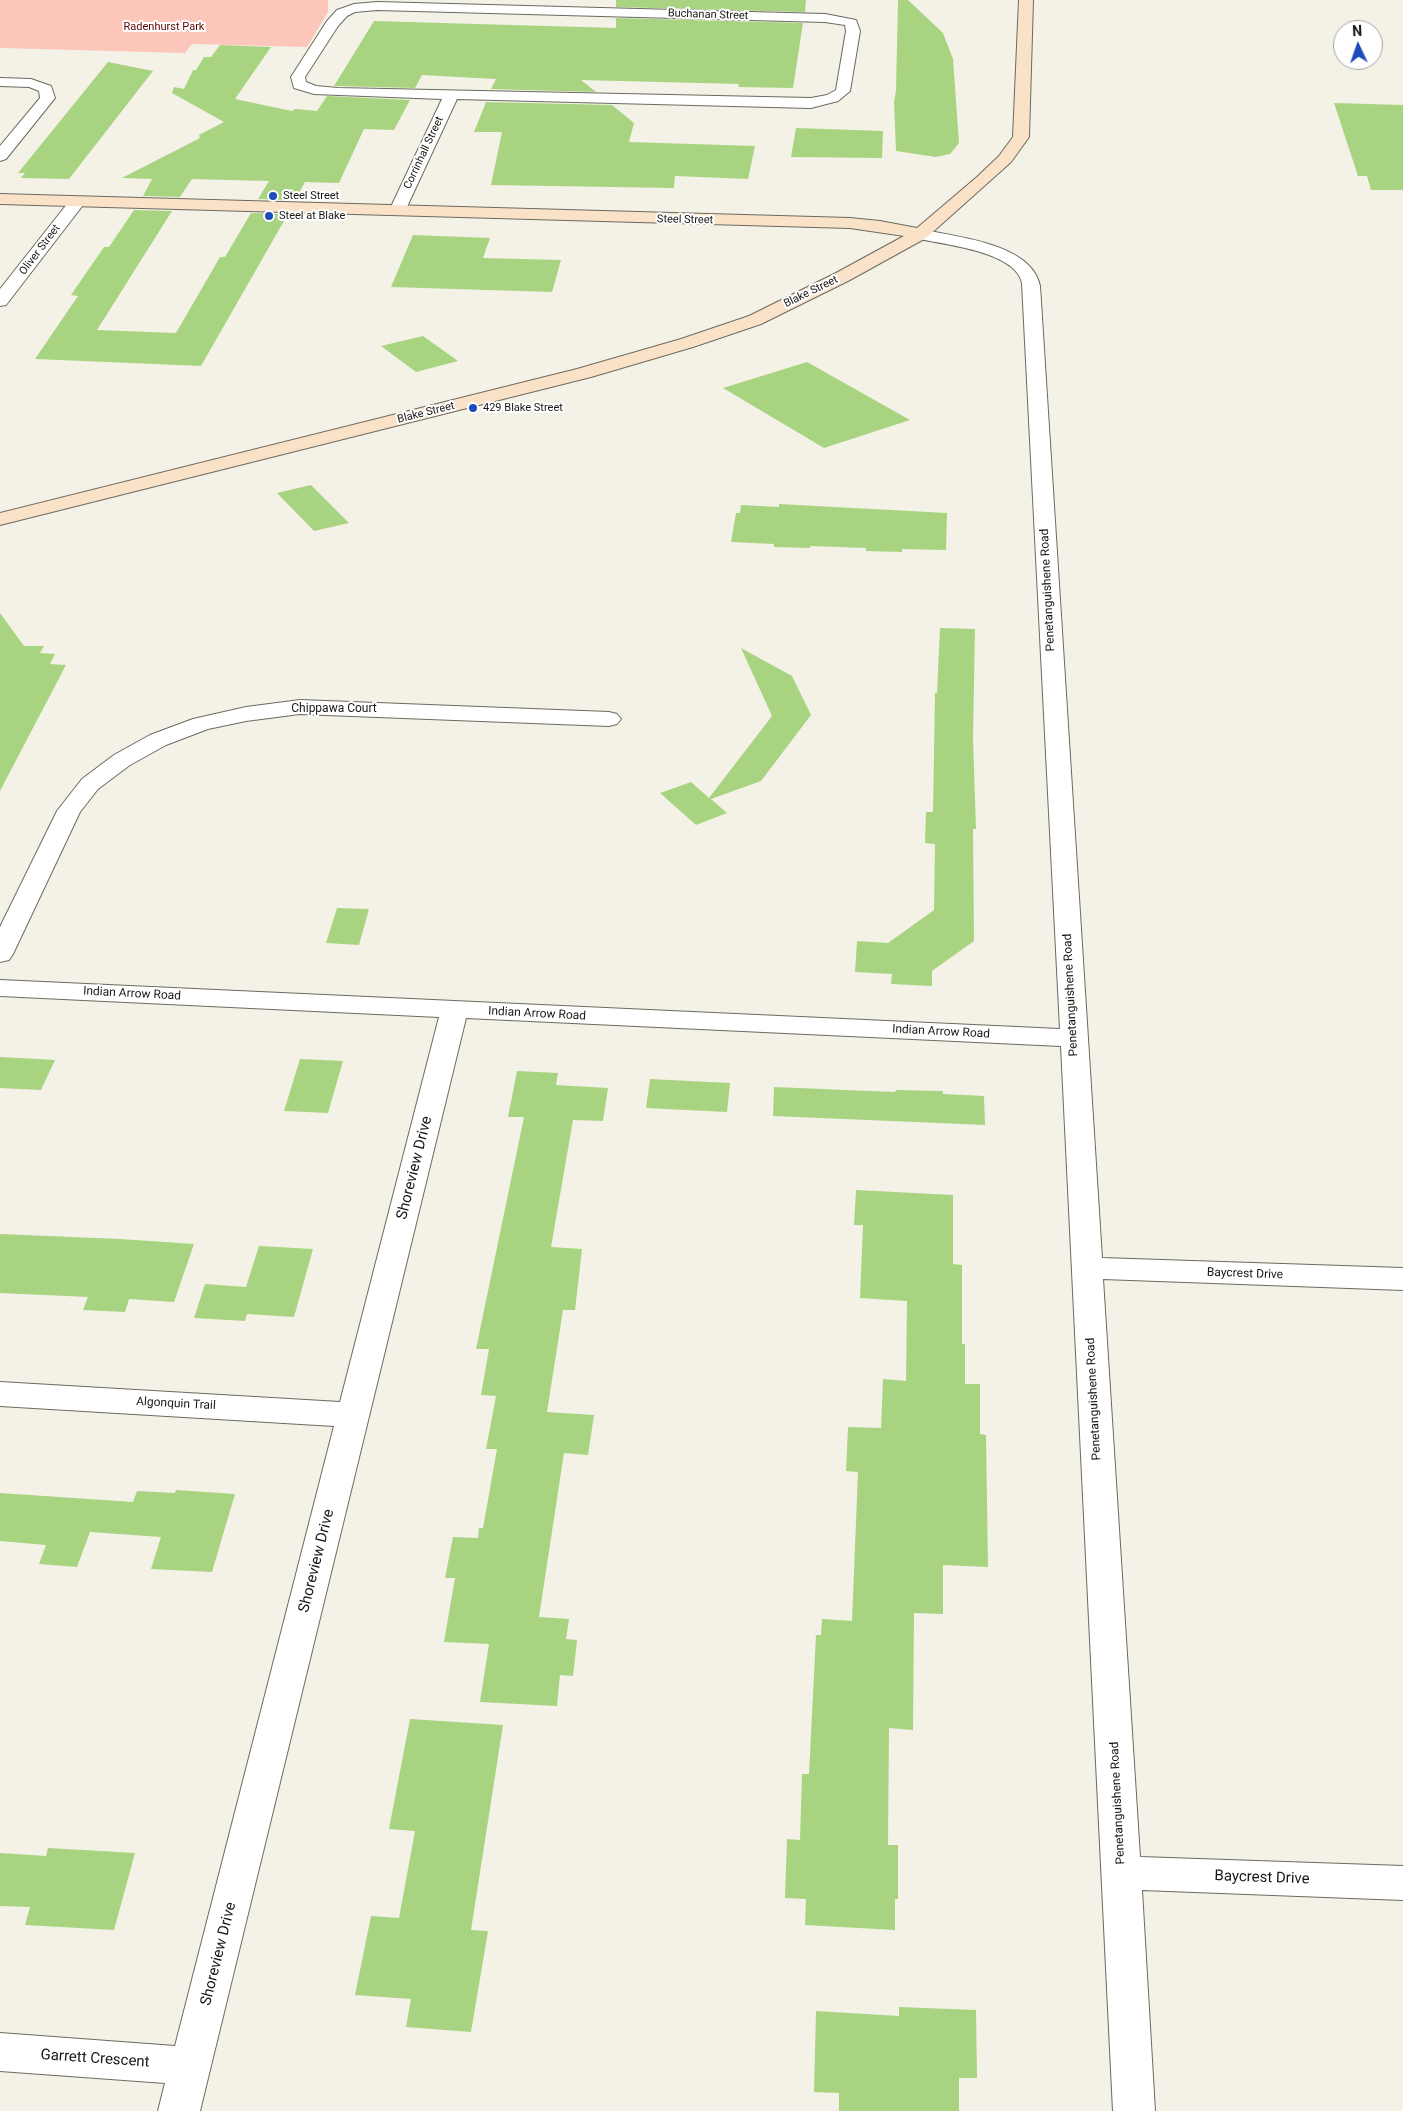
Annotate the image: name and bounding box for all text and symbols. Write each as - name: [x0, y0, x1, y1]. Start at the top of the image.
- street label: Buchanan Street: [667, 7, 749, 23]
- park label: Radenhurst Park: [124, 20, 204, 34]
- north arrow: [1333, 20, 1383, 70]
- text: N: [1352, 23, 1363, 39]
- street label: Corrinhall Street: [401, 115, 447, 191]
- place label: Steel Street: [283, 189, 339, 203]
- marker: Steel Street: [267, 190, 279, 202]
- place label: Steel at Blake: [279, 209, 345, 223]
- marker: Steel at Blake: [263, 210, 275, 222]
- street label: Steel Street: [657, 213, 713, 227]
- street label: Oliver Street: [17, 222, 63, 278]
- street label: Blake Street: [782, 273, 840, 311]
- street label: Blake Street: [396, 400, 456, 426]
- place label: 429 Blake Street: [483, 401, 563, 415]
- marker: 429 Blake Street: [467, 402, 479, 414]
- street label: Penetanguishene Road: [1038, 528, 1058, 652]
- street label: Chippawa Court: [291, 702, 377, 716]
- street label: Penetanguishene Road: [1061, 933, 1081, 1057]
- street label: Indian Arrow Road: [83, 984, 181, 1004]
- street label: Indian Arrow Road: [488, 1004, 586, 1024]
- street label: Indian Arrow Road: [892, 1022, 990, 1042]
- street label: Shoreview Drive: [393, 1114, 437, 1222]
- street label: Baycrest Drive: [1207, 1265, 1283, 1283]
- street label: Penetanguishene Road: [1084, 1337, 1104, 1461]
- street label: Algonquin Trail: [136, 1395, 216, 1413]
- street label: Shoreview Drive: [295, 1507, 339, 1615]
- street label: Penetanguishene Road: [1108, 1741, 1128, 1865]
- street label: Baycrest Drive: [1214, 1867, 1310, 1889]
- street label: Shoreview Drive: [197, 1900, 241, 2008]
- street label: Garrett Crescent: [40, 2046, 150, 2072]

